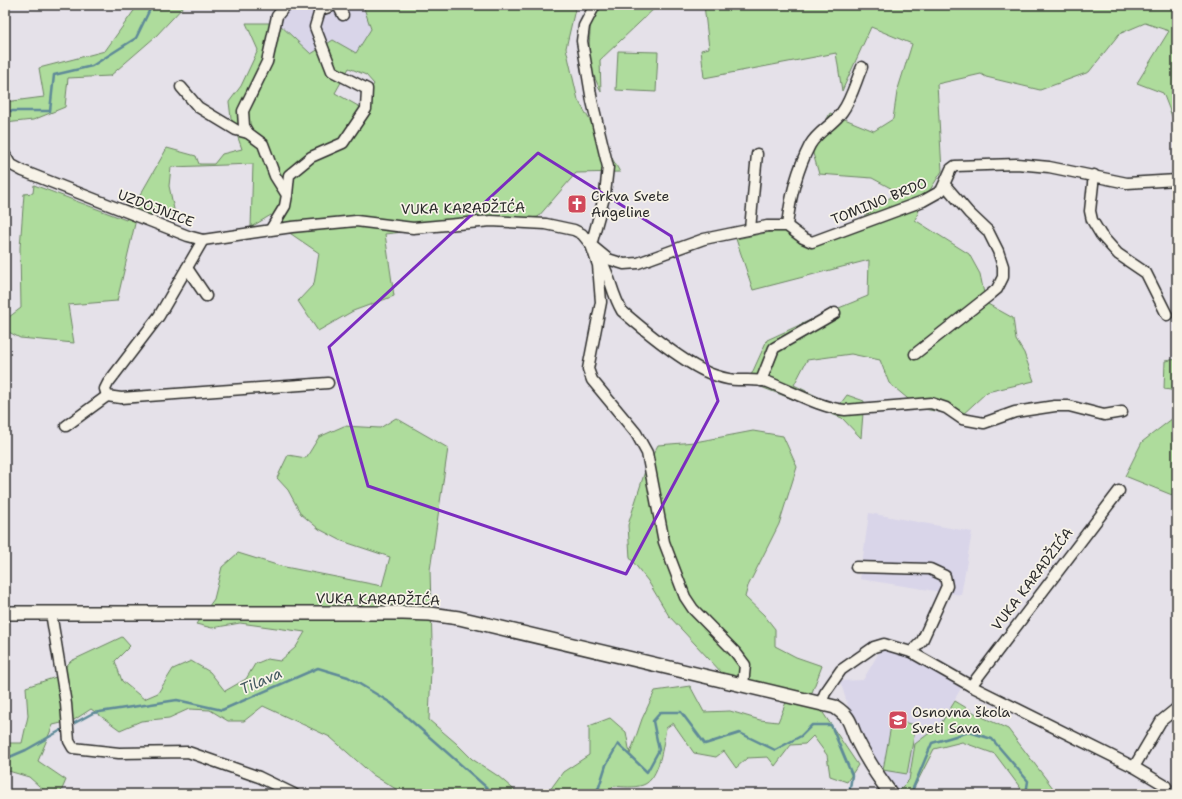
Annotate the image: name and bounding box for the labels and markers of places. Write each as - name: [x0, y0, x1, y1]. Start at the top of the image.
- place label: Crkva Svete Angeline: [591, 187, 670, 221]
- church icon: Crkva Svete Angeline: [566, 193, 588, 215]
- place label: Osnovna škola Sveti Sava: [912, 703, 1011, 737]
- school or university icon: Osnovna škola Sveti Sava: [887, 709, 909, 731]

